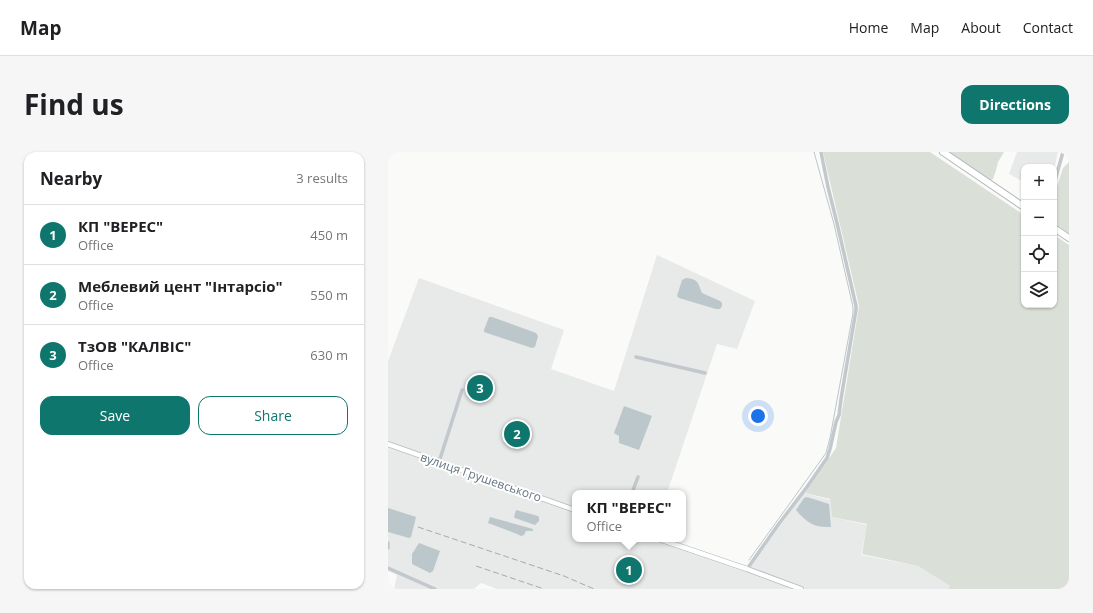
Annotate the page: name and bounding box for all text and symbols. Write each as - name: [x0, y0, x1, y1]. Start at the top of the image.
- text: Map: [20, 15, 61, 41]
- text: Home: [849, 18, 888, 37]
- text: Map: [910, 18, 939, 37]
- text: About: [961, 18, 1001, 37]
- text: Contact: [1023, 18, 1073, 37]
- text: Find us: [24, 85, 124, 123]
- button: Directions: [961, 85, 1069, 124]
- map controls: [1021, 164, 1057, 308]
- button: +: [1021, 164, 1057, 200]
- text: Nearby: [40, 167, 102, 190]
- text: 3 results: [296, 169, 348, 187]
- button: −: [1021, 200, 1057, 236]
- text: КП "ВЕРЕС": [78, 216, 163, 236]
- text: 1: [49, 226, 57, 244]
- text: 450 m: [310, 226, 348, 244]
- text: Office: [78, 236, 114, 254]
- button: locate: [1021, 236, 1057, 272]
- button: layers: [1021, 272, 1057, 308]
- text: Меблевий цент "Інтарсіо": [78, 276, 283, 296]
- text: 2: [49, 286, 57, 304]
- text: 550 m: [310, 286, 348, 304]
- text: Office: [78, 296, 114, 314]
- text: ТзОВ "КАЛВІС": [78, 336, 191, 356]
- text: 3: [49, 346, 57, 364]
- text: 630 m: [310, 346, 348, 364]
- text: Office: [78, 356, 114, 374]
- pin: 3: [467, 373, 493, 403]
- button: Save: [40, 396, 190, 435]
- button: Share: [198, 396, 348, 435]
- your location: [748, 406, 768, 426]
- pin: 2: [504, 419, 530, 449]
- street label: вулиця Грушевського: [418, 448, 544, 506]
- popup: [572, 490, 686, 542]
- text: КП "ВЕРЕС": [586, 497, 672, 517]
- text: Office: [586, 517, 622, 535]
- pin: 1: [616, 555, 642, 585]

